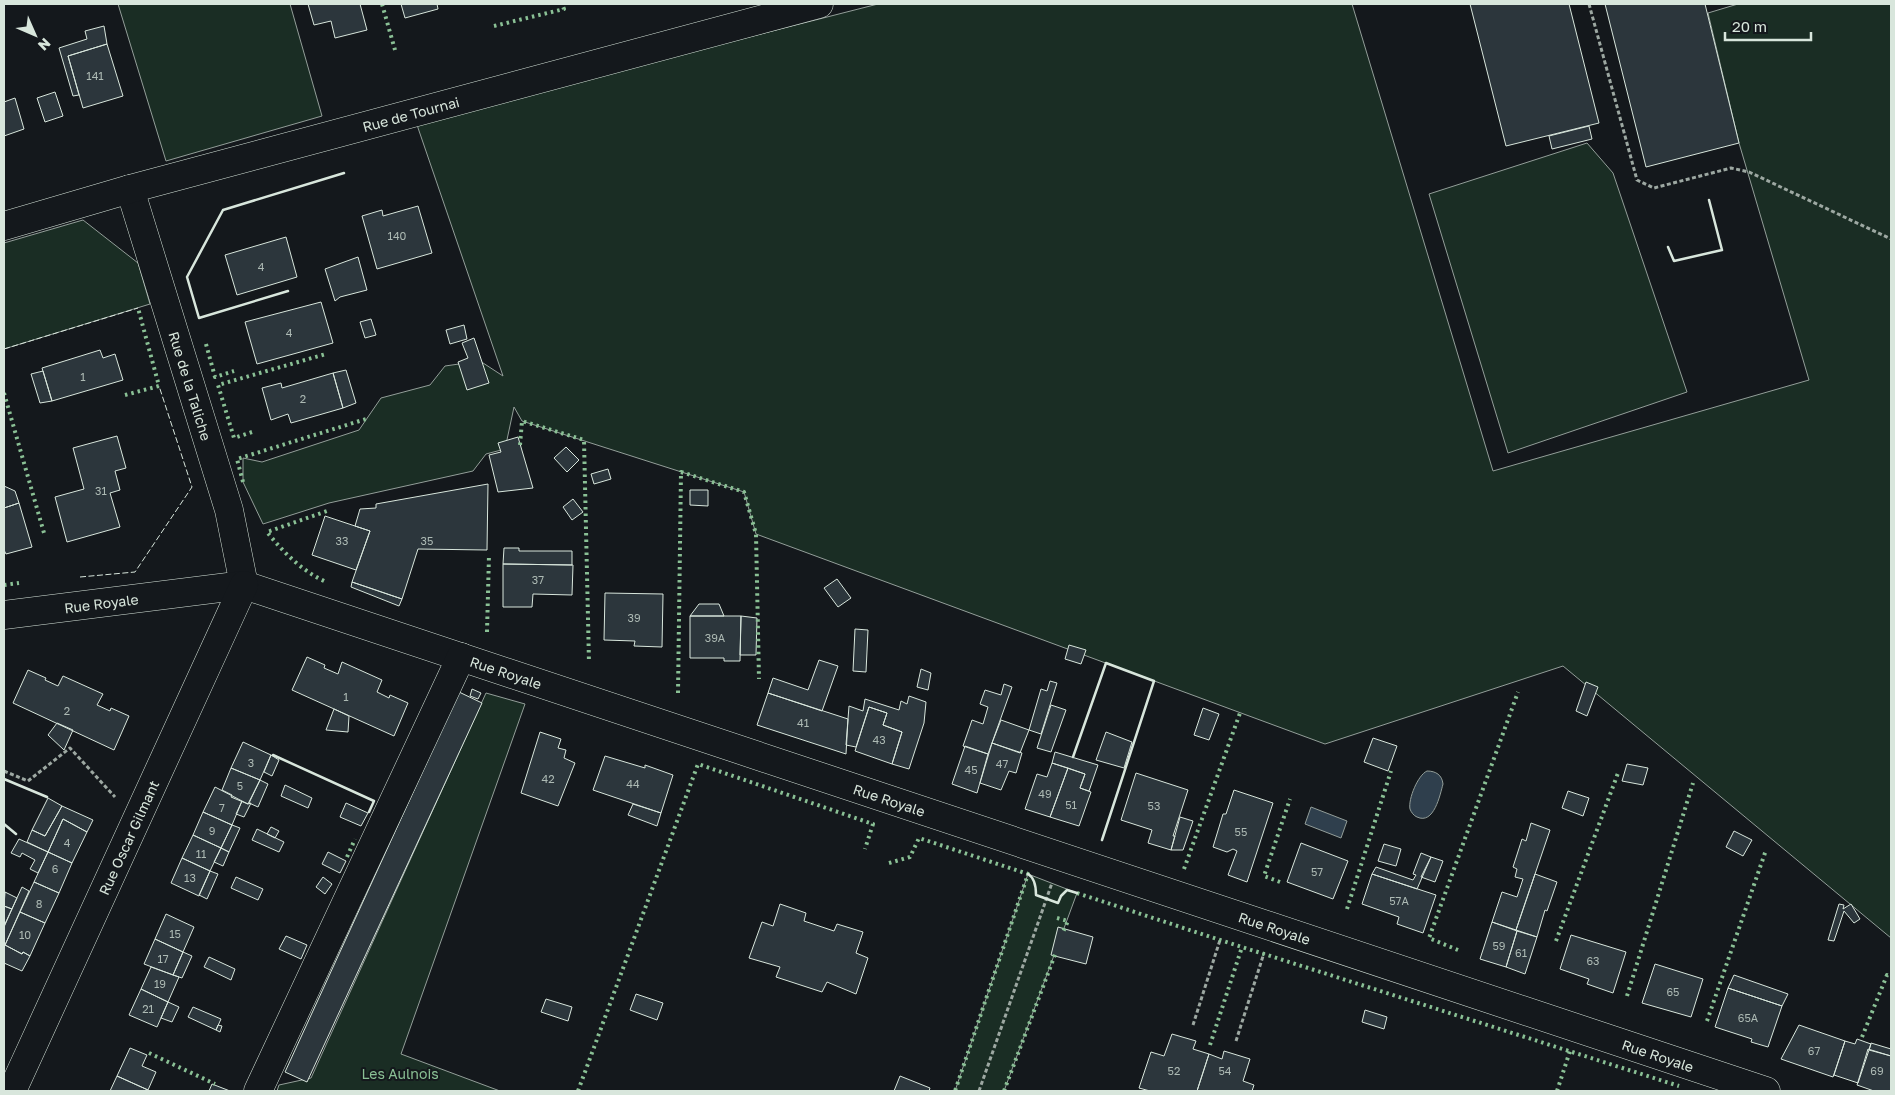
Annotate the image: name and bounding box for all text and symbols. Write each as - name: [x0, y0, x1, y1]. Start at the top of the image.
- north arrow: [10, 10, 60, 60]
- scale bar: [1725, 10, 1811, 42]
- text: 20 m: [1732, 17, 1767, 35]
- text: N: [35, 35, 54, 54]
- house number: 141: [86, 69, 104, 82]
- street label: Rue de Tournai: [360, 92, 461, 135]
- house number: 140: [388, 229, 407, 242]
- house number: 4: [258, 260, 265, 273]
- house number: 4: [286, 326, 293, 339]
- street label: Rue de la Taliche: [166, 329, 216, 443]
- house number: 1: [80, 370, 86, 383]
- house number: 2: [300, 392, 306, 405]
- house number: 31: [95, 484, 107, 497]
- house number: 33: [336, 534, 348, 547]
- house number: 35: [421, 534, 433, 547]
- house number: 37: [532, 573, 544, 586]
- street label: Rue Royale: [63, 590, 139, 616]
- house number: 39: [627, 611, 641, 624]
- house number: 39A: [705, 631, 726, 644]
- street label: Rue Royale: [468, 652, 544, 692]
- house number: 1: [343, 690, 349, 703]
- house number: 2: [64, 704, 70, 717]
- house number: 41: [797, 716, 809, 729]
- house number: 43: [872, 733, 886, 746]
- house number: 3: [248, 756, 254, 769]
- house number: 47: [996, 757, 1008, 770]
- house number: 45: [964, 763, 978, 776]
- house number: 42: [541, 772, 555, 785]
- street label: Rue Oscar Gilmant: [95, 777, 162, 897]
- house number: 44: [626, 777, 640, 790]
- house number: 5: [237, 779, 243, 792]
- street label: Rue Royale: [851, 780, 928, 819]
- house number: 49: [1038, 787, 1052, 800]
- house number: 51: [1065, 798, 1077, 811]
- house number: 53: [1148, 799, 1160, 812]
- house number: 7: [219, 801, 225, 814]
- house number: 9: [209, 824, 215, 837]
- house number: 55: [1235, 825, 1247, 838]
- house number: 4: [64, 836, 71, 849]
- house number: 11: [196, 847, 206, 860]
- house number: 6: [52, 862, 59, 875]
- house number: 57: [1311, 865, 1323, 878]
- house number: 13: [184, 871, 196, 884]
- house number: 57A: [1389, 894, 1409, 907]
- house number: 8: [36, 897, 43, 910]
- street label: Rue Royale: [1237, 908, 1313, 947]
- house number: 15: [169, 927, 181, 940]
- house number: 10: [19, 928, 31, 941]
- house number: 59: [1492, 939, 1506, 952]
- house number: 61: [1515, 946, 1527, 959]
- house number: 17: [157, 952, 169, 965]
- house number: 63: [1586, 954, 1600, 967]
- house number: 19: [154, 977, 166, 990]
- house number: 65: [1666, 985, 1680, 998]
- house number: 21: [142, 1002, 154, 1015]
- house number: 65A: [1738, 1011, 1759, 1024]
- street label: Rue Royale: [1620, 1035, 1696, 1075]
- house number: 67: [1808, 1044, 1820, 1057]
- house number: 52: [1168, 1064, 1180, 1077]
- house number: 54: [1218, 1064, 1232, 1077]
- house number: 69: [1870, 1064, 1884, 1077]
- park label: Les Aulnois: [361, 1065, 439, 1082]

